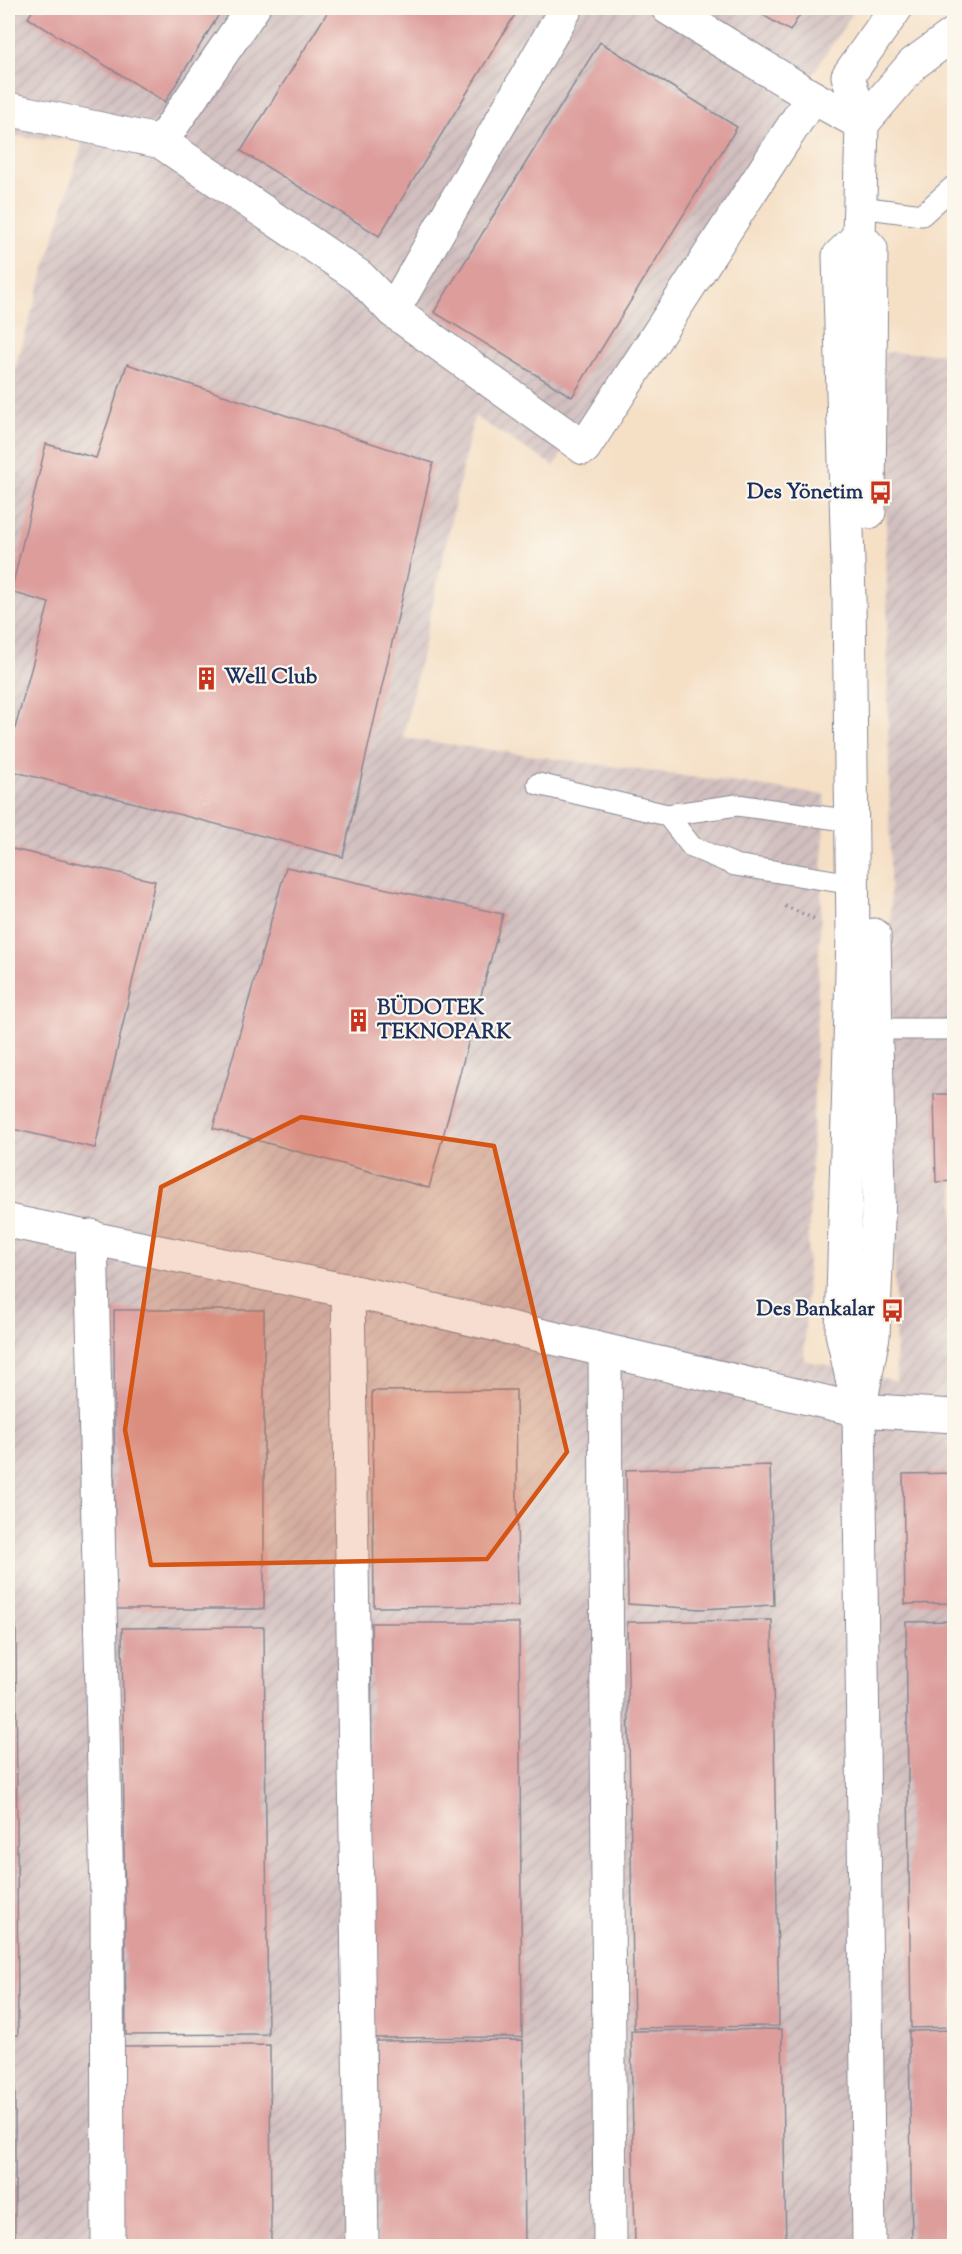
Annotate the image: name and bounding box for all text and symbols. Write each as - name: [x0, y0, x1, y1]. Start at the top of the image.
- place label: Des Yönetim: [747, 478, 864, 508]
- bus stop icon: Des Yönetim: [868, 480, 894, 506]
- place label: Well Club: [224, 663, 318, 693]
- building icon: Well Club: [193, 665, 219, 691]
- place label: BÜDOTEK TEKNOPARK: [377, 994, 512, 1048]
- building icon: BÜDOTEK TEKNOPARK: [346, 1008, 372, 1034]
- place label: Des Bankalar: [756, 1295, 875, 1325]
- bus stop icon: Des Bankalar: [880, 1297, 906, 1323]

